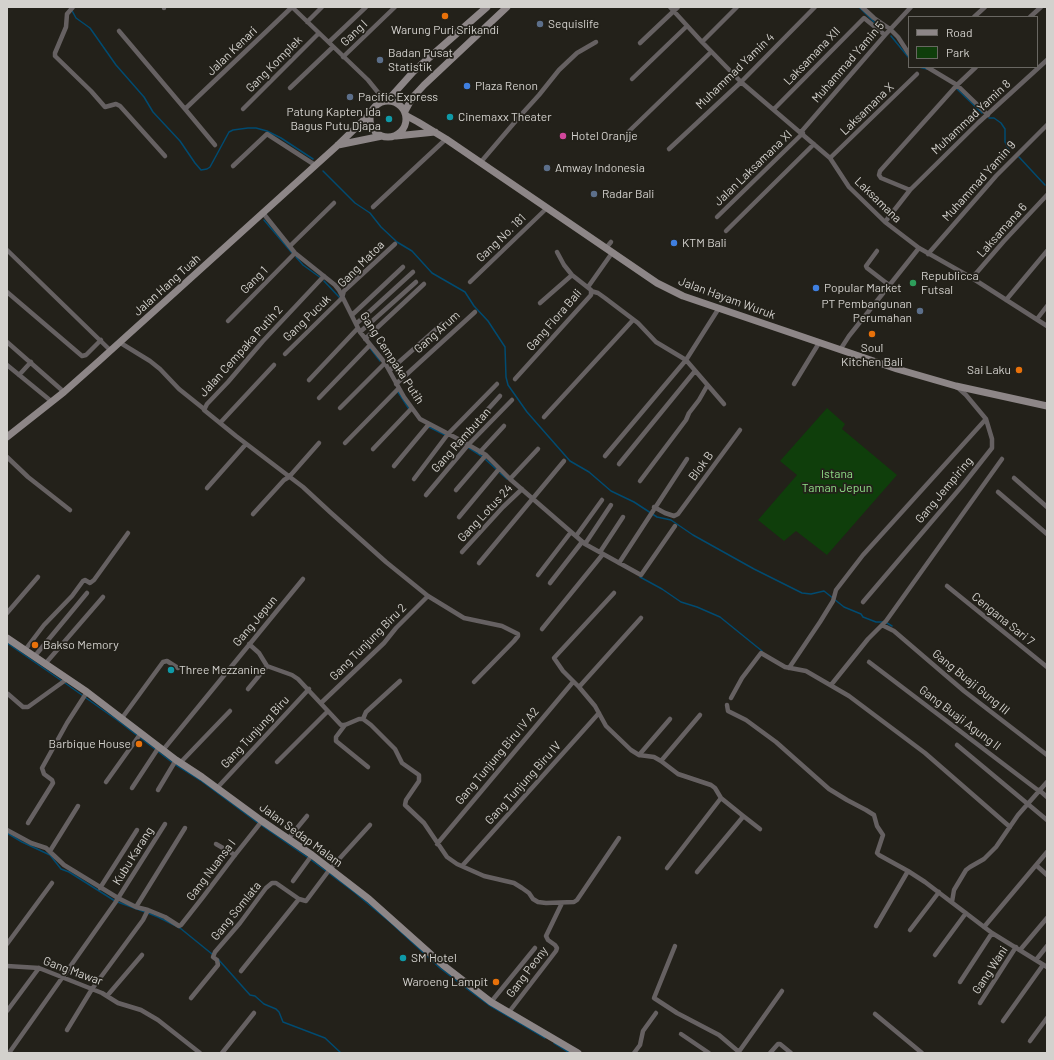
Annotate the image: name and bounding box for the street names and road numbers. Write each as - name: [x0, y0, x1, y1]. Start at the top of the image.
- street label: Gang I: [338, 17, 370, 49]
- street label: Muhammad Yamin 5: [809, 18, 887, 106]
- street label: Jalan Kenari: [204, 23, 260, 79]
- street label: Laksamana XII: [781, 24, 843, 88]
- street label: Muhammad Yamin 4: [693, 30, 777, 112]
- street label: Gang Komplek: [243, 33, 305, 95]
- street label: Muhammad Yamin 8: [928, 77, 1014, 157]
- street label: Laksamana X: [837, 80, 897, 138]
- street label: Jalan Laksamana XI: [711, 127, 795, 209]
- street label: Muhammad Yamin 9: [939, 138, 1019, 224]
- street label: Laksamana: [852, 174, 904, 226]
- street label: Laksamana 6: [974, 200, 1030, 260]
- street label: Gang No. 181: [473, 211, 529, 265]
- street label: Gang Matoa: [335, 238, 387, 290]
- street label: Jalan Hang Tuah: [130, 251, 204, 319]
- street label: Gang 1: [237, 263, 271, 297]
- street label: Jalan Hayam Wuruk: [676, 274, 778, 322]
- street label: Gang Flora Bali: [523, 286, 585, 354]
- street label: Gang Pucuk: [280, 292, 334, 344]
- street label: Jalan Cempaka Putih 2: [196, 302, 286, 400]
- street label: Gang Arum: [411, 308, 463, 356]
- street label: Gang Cempaka Putih: [357, 309, 427, 407]
- street label: Gang Rambutan: [428, 405, 494, 475]
- street label: Blok B: [686, 449, 716, 483]
- street label: Gang Jempiring: [912, 454, 976, 526]
- street label: Gang Lotus 24: [455, 481, 515, 545]
- street label: Cengana Sari 7: [969, 589, 1037, 649]
- street label: Gang Jepun: [230, 593, 280, 649]
- street label: Gang Tunjung Biru 2: [327, 601, 409, 683]
- street label: Gang Buaji Gung III: [929, 646, 1013, 718]
- street label: Gang Buaji Agung II: [916, 683, 1004, 753]
- street label: Gang Tunjung Biru: [218, 693, 292, 771]
- street label: Gang Tunjung Biru IV A2: [452, 704, 542, 808]
- street label: Gang Tunjung Biru IV: [482, 739, 564, 827]
- street label: Jalan Sedap Malam: [257, 800, 345, 870]
- street label: Kubu Karang: [109, 824, 157, 888]
- street label: Gang Nuansa I: [183, 836, 239, 904]
- street label: Gang Somlata: [208, 879, 264, 943]
- street label: Gang Wani: [969, 943, 1011, 997]
- street label: Gang Peony: [503, 944, 551, 1000]
- street label: Gang Mawar: [41, 954, 105, 988]

